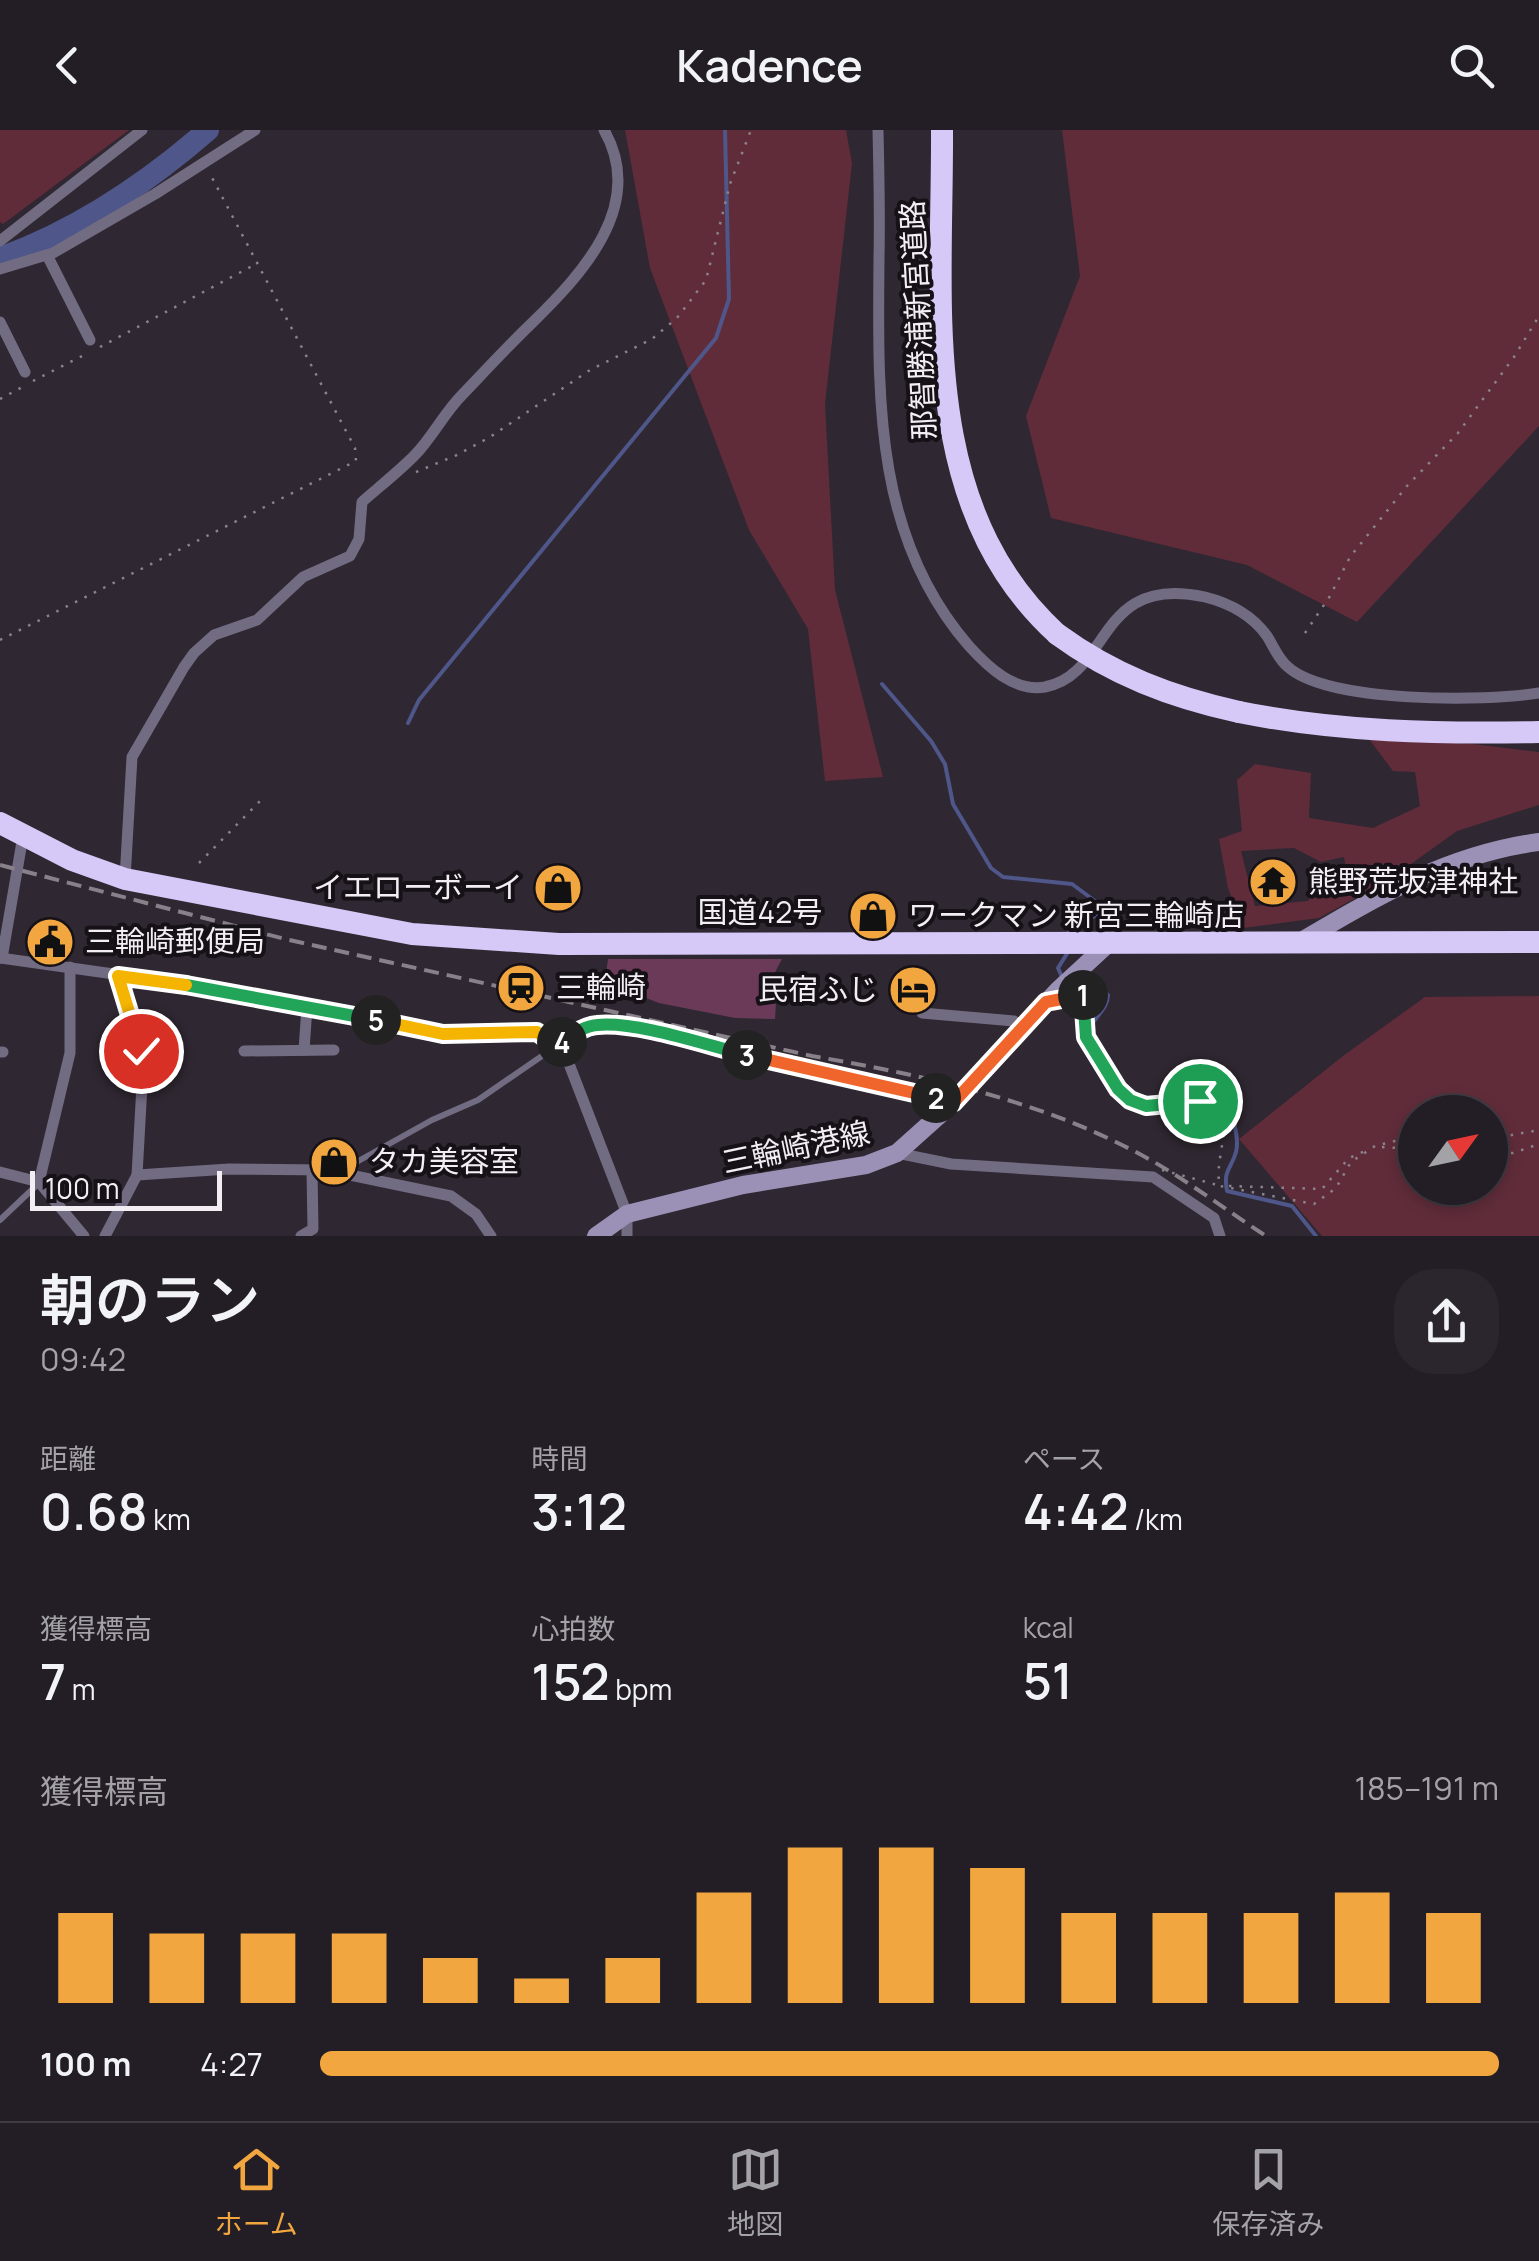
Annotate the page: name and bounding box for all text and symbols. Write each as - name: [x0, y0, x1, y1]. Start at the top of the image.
- text: Kadence: [676, 34, 863, 96]
- icon: back: [40, 38, 95, 93]
- icon: search: [1444, 38, 1499, 93]
- street label: 那智勝浦新宮道路: [891, 199, 944, 441]
- temple icon: 熊野荒坂津神社: [1247, 856, 1299, 908]
- place label: 熊野荒坂津神社: [1308, 860, 1518, 901]
- shop icon: イエローボーイ: [532, 862, 584, 914]
- place label: イエローボーイ: [313, 866, 523, 907]
- shop icon: ワークマン 新宮三輪崎店: [847, 890, 899, 942]
- street label: 国道42号: [698, 891, 822, 932]
- place label: ワークマン 新宮三輪崎店: [908, 894, 1244, 935]
- public building icon: 三輪崎郵便局: [24, 916, 76, 968]
- place label: 三輪崎郵便局: [85, 920, 265, 961]
- station icon: 三輪崎: [495, 962, 547, 1014]
- hotel icon: 民宿ふじ: [887, 964, 939, 1016]
- place label: 三輪崎: [556, 966, 646, 1007]
- place label: 民宿ふじ: [758, 968, 878, 1009]
- pin: 1: [1058, 970, 1108, 1020]
- text: 1: [1077, 976, 1089, 1014]
- pin: 5: [351, 995, 401, 1045]
- text: 5: [368, 1001, 384, 1039]
- pin: [99, 1009, 184, 1094]
- pin: 4: [537, 1017, 587, 1067]
- text: 4: [553, 1023, 571, 1061]
- icon: check: [114, 1024, 169, 1079]
- pin: 3: [722, 1030, 772, 1080]
- text: 3: [739, 1036, 755, 1074]
- pin: [1158, 1059, 1243, 1144]
- pin: 2: [911, 1073, 961, 1123]
- icon: arrive: [1173, 1074, 1228, 1129]
- text: 2: [928, 1079, 944, 1117]
- north arrow: [1398, 1095, 1508, 1205]
- map controls: [1398, 1095, 1508, 1205]
- street label: 三輪崎港線: [718, 1111, 873, 1182]
- shop icon: タカ美容室: [308, 1136, 360, 1188]
- place label: タカ美容室: [369, 1140, 519, 1181]
- scale bar: [30, 1166, 222, 1210]
- text: 100 m: [45, 1169, 119, 1207]
- text: 朝のラン: [40, 1261, 260, 1337]
- button: share: [1394, 1269, 1499, 1374]
- text: 09:42: [40, 1337, 126, 1381]
- text: 距離: [40, 1439, 96, 1477]
- text: 時間: [531, 1439, 587, 1477]
- text: ペース: [1023, 1439, 1105, 1477]
- text: 0.68: [40, 1477, 148, 1545]
- text: 3:12: [531, 1477, 627, 1545]
- text: 4:42: [1023, 1477, 1129, 1545]
- text: km: [148, 1500, 191, 1538]
- text: /km: [1129, 1500, 1183, 1538]
- text: kcal: [1023, 1608, 1074, 1646]
- text: 獲得標高: [40, 1609, 152, 1647]
- text: 心拍数: [531, 1609, 615, 1647]
- text: 51: [1023, 1646, 1073, 1714]
- text: 7: [40, 1647, 66, 1715]
- text: 152: [531, 1647, 610, 1715]
- text: m: [66, 1670, 96, 1708]
- text: bpm: [610, 1670, 672, 1708]
- text: 185–191 m: [1354, 1766, 1499, 1810]
- text: 獲得標高: [40, 1769, 168, 1813]
- text: 100 m: [40, 2042, 131, 2086]
- text: 4:27: [200, 2042, 263, 2086]
- tab: ホーム: [215, 2142, 298, 2242]
- tab: 地図: [727, 2142, 783, 2242]
- tab: 保存済み: [1212, 2142, 1324, 2242]

